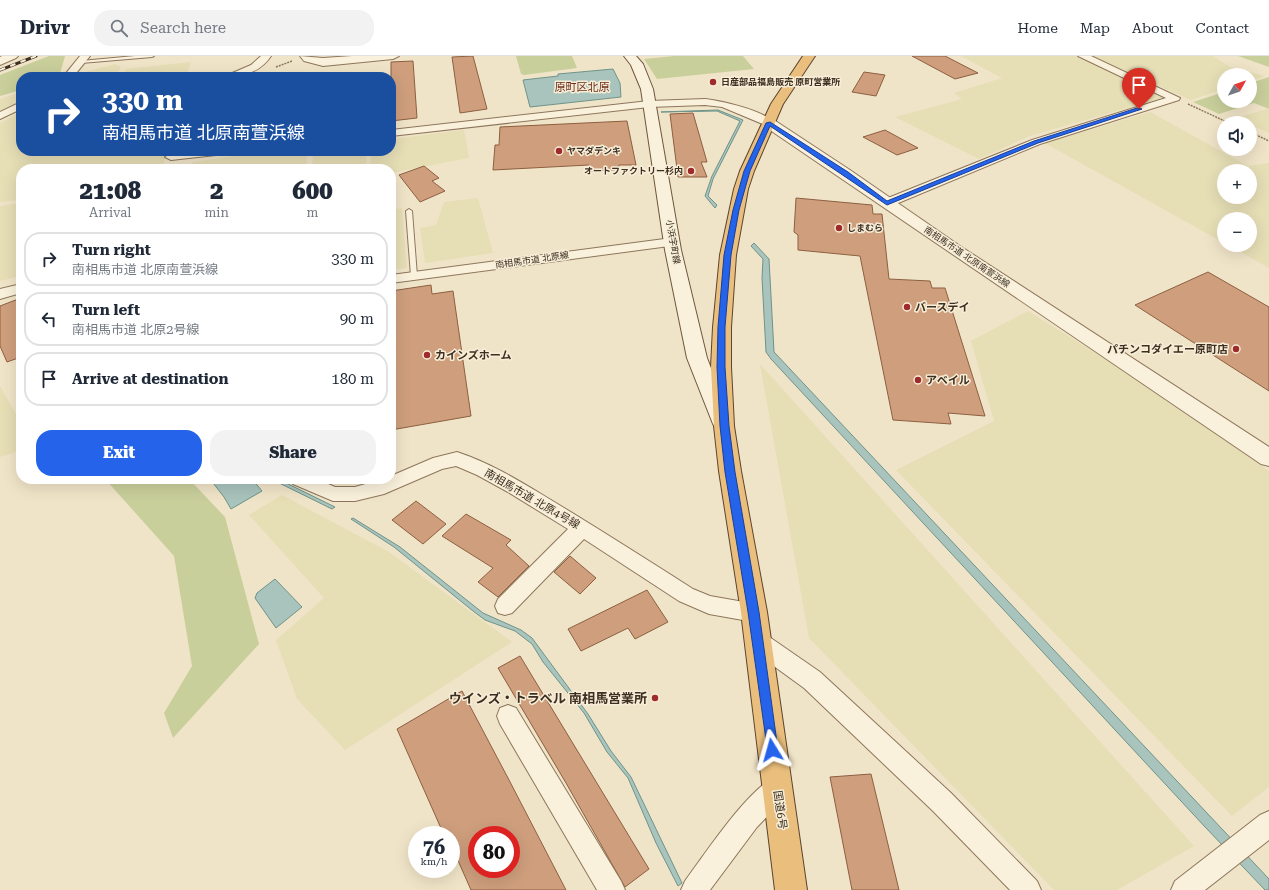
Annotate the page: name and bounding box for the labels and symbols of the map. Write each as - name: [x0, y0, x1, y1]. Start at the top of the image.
- pin: [1122, 68, 1156, 109]
- north arrow: [1217, 68, 1257, 108]
- marker: 日産部品福島販売 原町営業所: [708, 77, 718, 87]
- place label: 日産部品福島販売 原町営業所: [721, 77, 840, 87]
- district label: 原町区北原: [555, 81, 610, 94]
- place label: ヤマダデンキ: [567, 145, 621, 156]
- marker: ヤマダデンキ: [554, 146, 564, 156]
- place label: オートファクトリー杉内: [584, 166, 683, 176]
- marker: オートファクトリー杉内: [686, 166, 696, 176]
- street label: 小浜字町線: [664, 219, 682, 266]
- marker: しまむら: [834, 223, 844, 233]
- place label: しまむら: [847, 223, 883, 233]
- street label: 南相馬市道 北原南萱浜線: [922, 225, 1013, 290]
- street label: 南相馬市道 北原線: [495, 250, 570, 270]
- place label: バースデイ: [915, 301, 969, 314]
- marker: バースデイ: [902, 302, 912, 312]
- place label: パチンコダイエー原町店: [1107, 343, 1228, 356]
- marker: パチンコダイエー原町店: [1231, 344, 1241, 354]
- place label: カインズホーム: [435, 349, 511, 362]
- marker: カインズホーム: [422, 350, 432, 360]
- place label: アベイル: [926, 374, 970, 387]
- marker: アベイル: [913, 375, 923, 385]
- street label: 南相馬市道 北原4号線: [482, 466, 582, 532]
- place label: ウインズ・トラベル 南相馬営業所: [449, 691, 647, 706]
- marker: ウインズ・トラベル 南相馬営業所: [650, 693, 660, 703]
- position arrow: [751, 729, 793, 771]
- street label: 国道6号: [771, 790, 789, 830]
- speed limit sign: 80: [468, 826, 520, 878]

